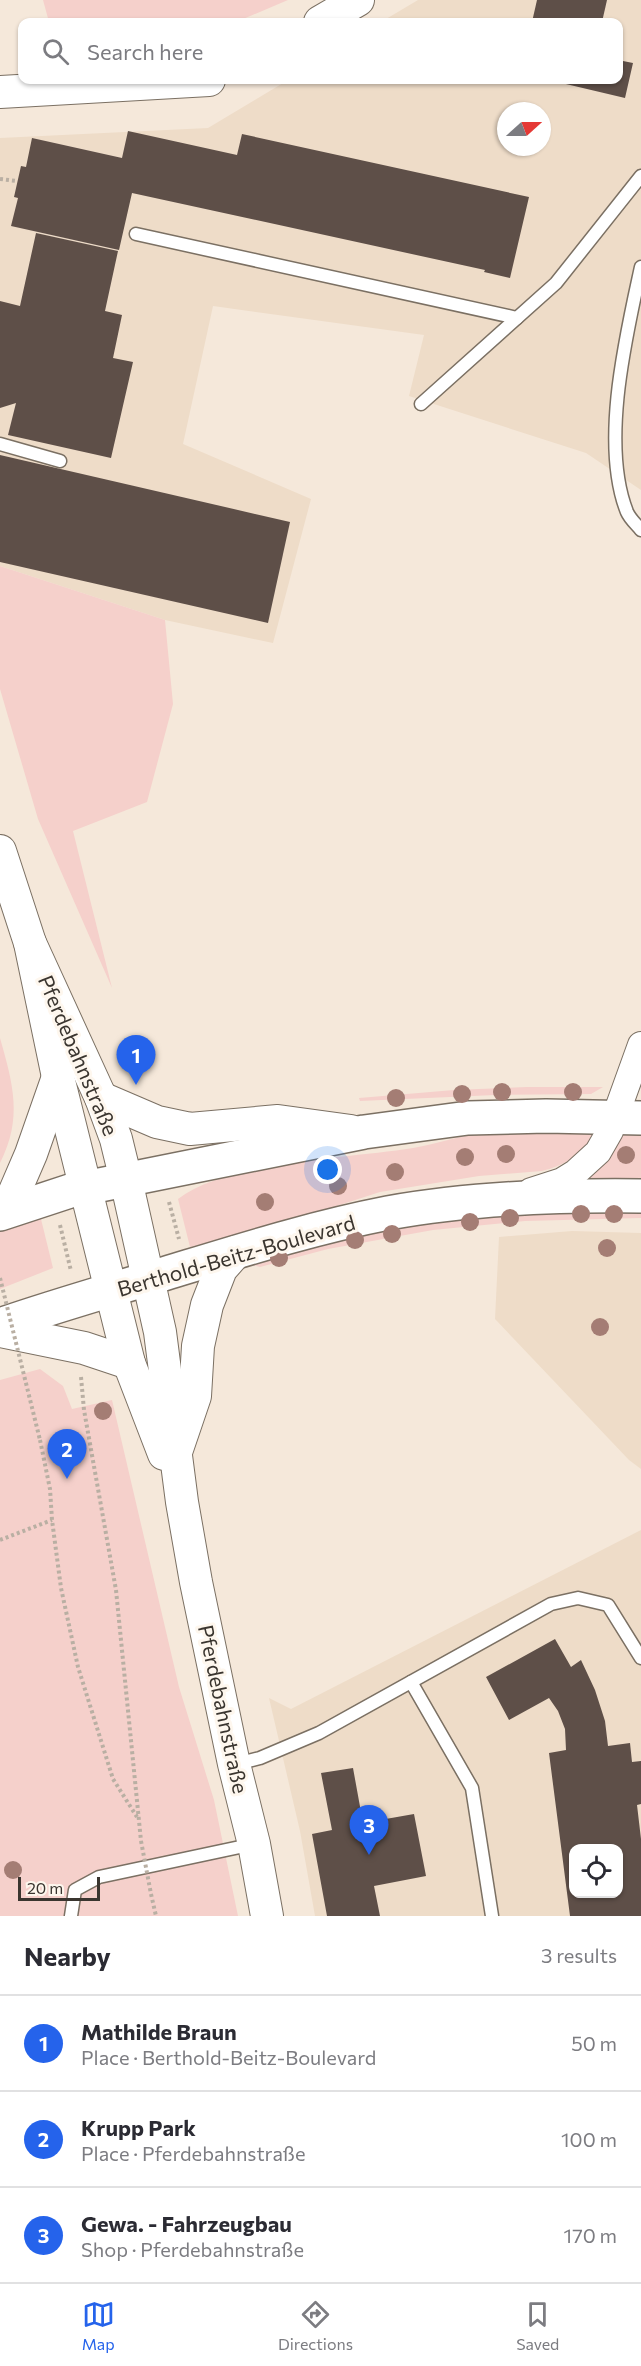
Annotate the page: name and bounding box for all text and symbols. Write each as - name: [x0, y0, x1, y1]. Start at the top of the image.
- search box: [18, 18, 623, 84]
- icon: search: [39, 35, 72, 68]
- text: Search here: [87, 38, 203, 65]
- north arrow: [497, 102, 551, 156]
- street label: Pferdebahnstraße: [34, 971, 124, 1139]
- pin: 1: [116, 1036, 156, 1085]
- your location: [313, 1155, 342, 1184]
- street label: Berthold-Beitz-Boulevard: [114, 1209, 358, 1301]
- pin: 2: [48, 1430, 86, 1479]
- street label: Pferdebahnstraße: [194, 1622, 254, 1796]
- pin: 3: [350, 1806, 388, 1855]
- map controls: [569, 1844, 623, 1898]
- button: locate: [569, 1844, 623, 1898]
- scale bar: [18, 1874, 100, 1902]
- text: 20 m: [27, 1878, 63, 1897]
- text: Nearby: [24, 1940, 111, 1971]
- text: 3 results: [541, 1943, 617, 1967]
- text: Mathilde Braun: [81, 2018, 237, 2045]
- text: 1: [39, 2031, 48, 2055]
- text: 50 m: [571, 2031, 617, 2055]
- text: Place · Berthold-Beitz-Boulevard: [81, 2045, 376, 2069]
- text: Krupp Park: [81, 2114, 196, 2141]
- text: 2: [38, 2127, 49, 2151]
- text: 100 m: [561, 2127, 617, 2151]
- text: Place · Pferdebahnstraße: [81, 2141, 306, 2165]
- text: Gewa. - Fahrzeugbau: [81, 2210, 292, 2237]
- text: 3: [38, 2223, 49, 2247]
- text: 170 m: [564, 2223, 617, 2247]
- text: Shop · Pferdebahnstraße: [81, 2237, 304, 2261]
- tab: Map: [82, 2298, 115, 2353]
- tab: Directions: [278, 2298, 353, 2353]
- tab: Saved: [516, 2298, 559, 2353]

